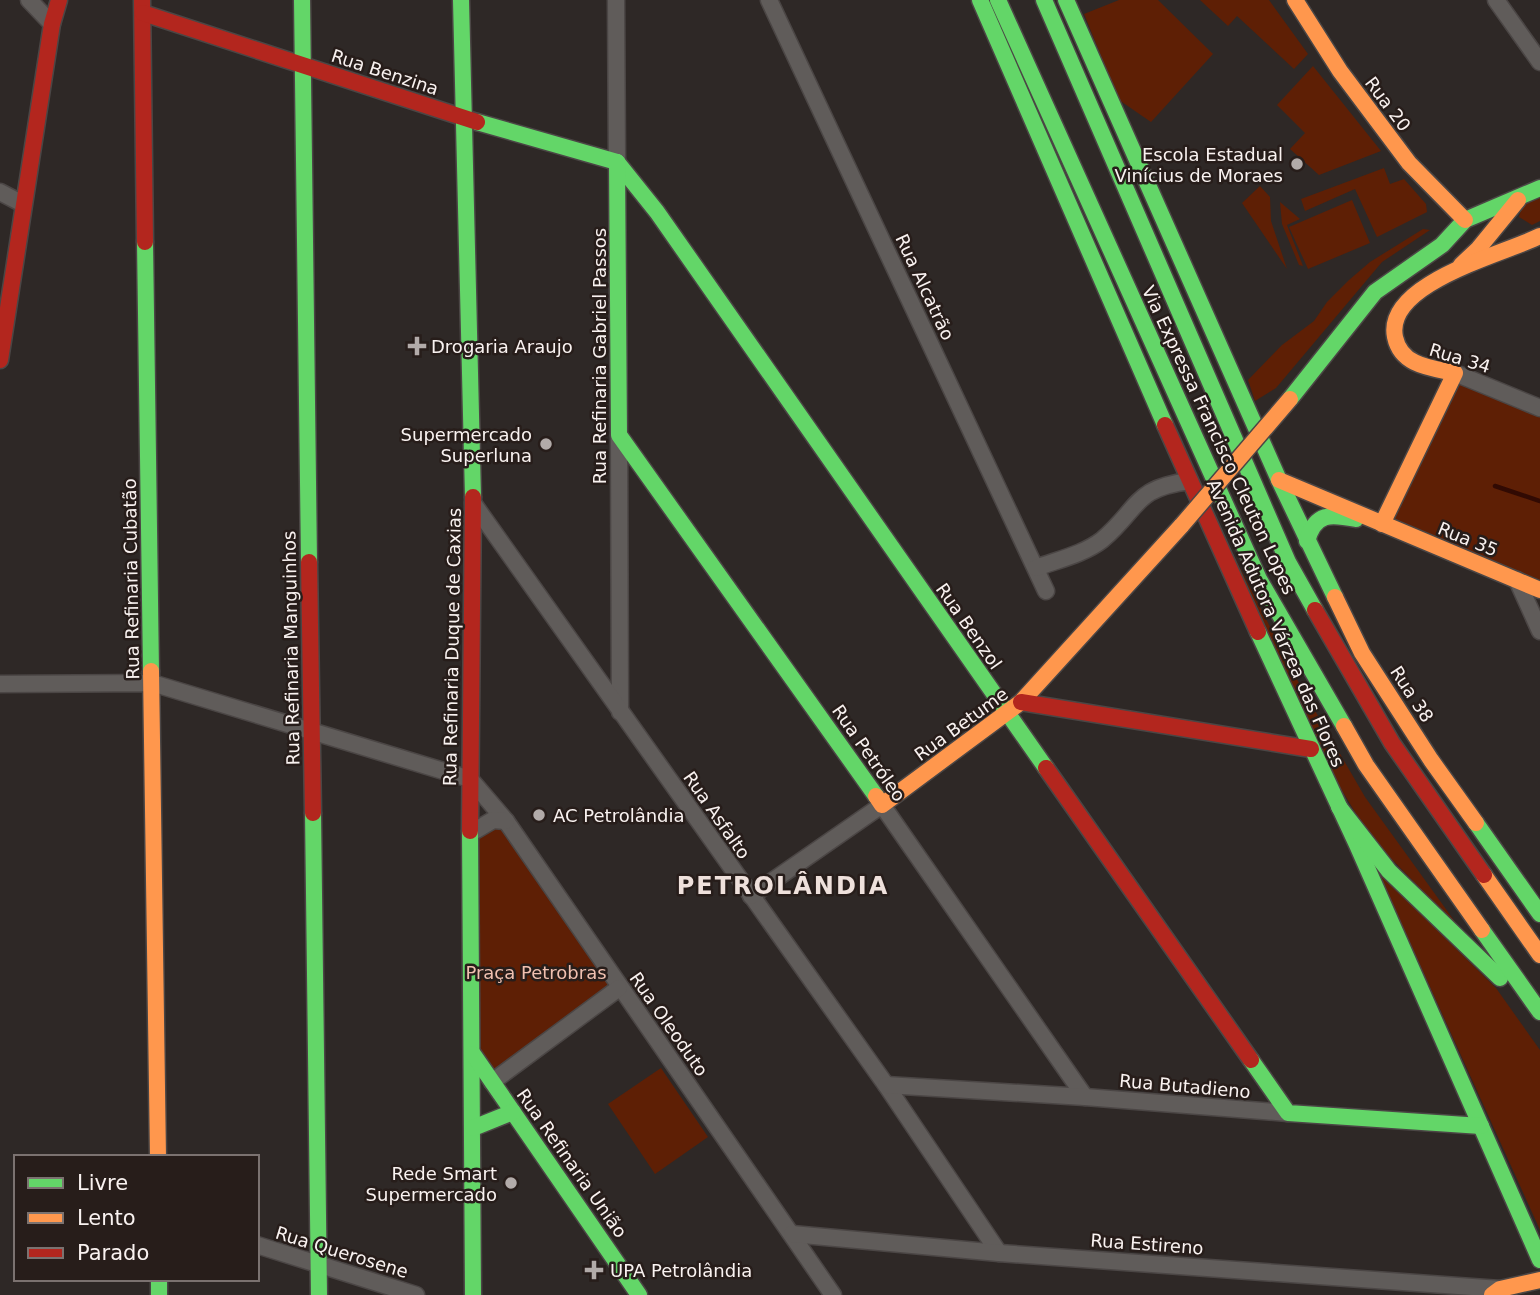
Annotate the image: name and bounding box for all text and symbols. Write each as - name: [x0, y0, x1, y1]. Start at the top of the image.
- street label: Rua Benzina: [329, 45, 441, 99]
- street label: Rua 20: [1361, 73, 1415, 135]
- place label: Escola Estadual Vinícius de Moraes: [1115, 144, 1283, 186]
- marker: Escola Estadual Vinícius de Moraes: [1289, 156, 1305, 172]
- street label: Rua Refinaria Gabriel Passos: [589, 228, 610, 484]
- street label: Rua Alcatrão: [891, 231, 959, 343]
- street label: Via Expressa Francisco Cleuton Lopes: [1138, 282, 1300, 598]
- place label: Drogaria Araujo: [431, 336, 573, 357]
- marker: Drogaria Araujo: [409, 338, 425, 354]
- street label: Rua 34: [1427, 339, 1493, 377]
- place label: Supermercado Superluna: [401, 424, 532, 466]
- marker: Supermercado Superluna: [538, 436, 554, 452]
- street label: Avenida Adutora Várzea das Flores: [1203, 476, 1349, 770]
- street label: Rua Refinaria Cubatão: [119, 478, 143, 680]
- street label: Rua Refinaria Duque de Caxias: [439, 508, 465, 786]
- street label: Rua 35: [1435, 518, 1501, 560]
- street label: Rua Refinaria Manguinhos: [278, 531, 304, 765]
- street label: Rua Benzol: [932, 579, 1006, 673]
- street label: Rua 38: [1386, 662, 1438, 726]
- street label: Rua Betume: [910, 683, 1012, 765]
- street label: Rua Petróleo: [828, 701, 910, 805]
- street label: Rua Asfalto: [679, 767, 755, 863]
- place label: AC Petrolândia: [553, 805, 685, 826]
- marker: AC Petrolândia: [531, 807, 547, 823]
- district label: PETROLÂNDIA: [677, 871, 889, 900]
- park label: Praça Petrobras: [465, 962, 607, 983]
- street label: Rua Oleoduto: [625, 968, 713, 1080]
- street label: Rua Butadieno: [1119, 1070, 1251, 1102]
- street label: Rua Refinaria União: [513, 1084, 631, 1242]
- legend: [14, 1155, 259, 1281]
- place label: Rede Smart Supermercado: [366, 1163, 497, 1205]
- text: Livre: [77, 1171, 128, 1195]
- marker: Rede Smart Supermercado: [503, 1175, 519, 1191]
- text: Lento: [77, 1206, 136, 1230]
- street label: Rua Querosene: [273, 1222, 411, 1282]
- street label: Rua Estireno: [1090, 1230, 1204, 1258]
- text: Parado: [77, 1241, 149, 1265]
- marker: UPA Petrolândia: [584, 1260, 604, 1280]
- place label: UPA Petrolândia: [610, 1260, 752, 1281]

